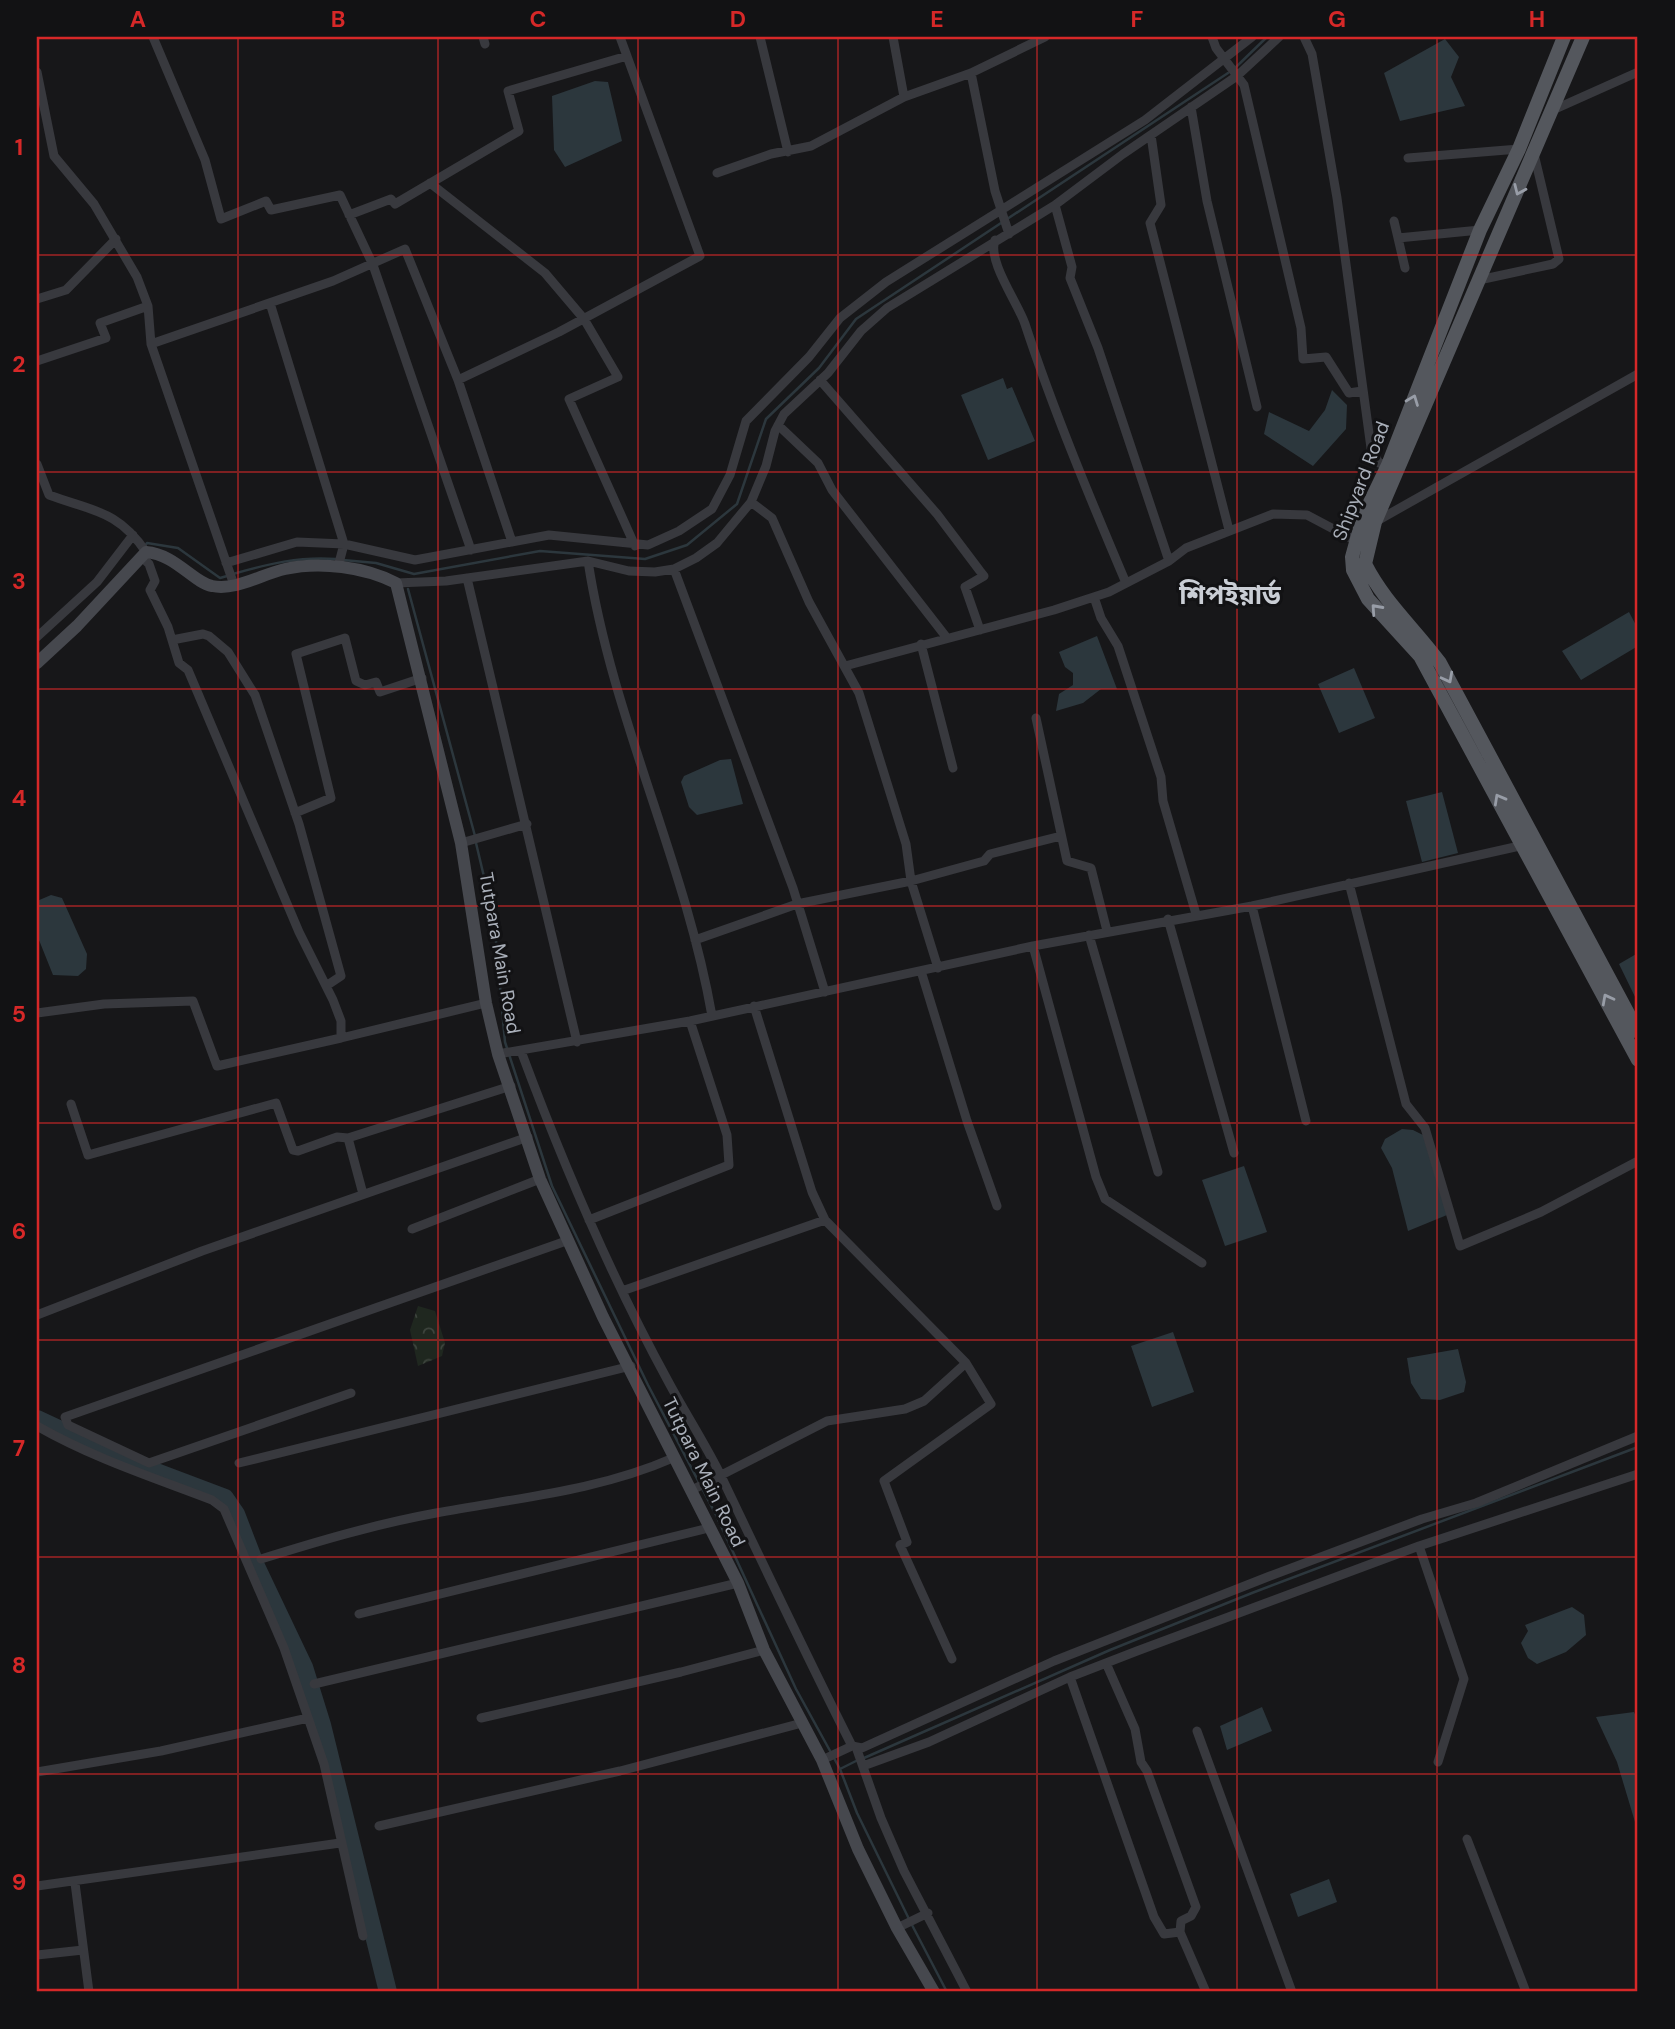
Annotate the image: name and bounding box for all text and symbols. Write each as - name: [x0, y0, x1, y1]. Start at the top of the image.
- text: A: [130, 4, 146, 34]
- text: B: [331, 4, 345, 34]
- text: C: [530, 4, 546, 34]
- text: D: [730, 4, 746, 34]
- text: E: [930, 4, 944, 34]
- text: F: [1131, 4, 1144, 34]
- text: G: [1328, 4, 1346, 34]
- text: H: [1529, 4, 1545, 34]
- text: 1: [15, 132, 23, 162]
- one-way arrow: [1513, 183, 1527, 195]
- text: 2: [12, 349, 26, 379]
- one-way arrow: [1405, 395, 1419, 407]
- street label: Shipyard Road: [1327, 418, 1395, 544]
- text: 3: [12, 566, 26, 596]
- district label: শিপইয়ার্ড: [1178, 578, 1281, 612]
- one-way arrow: [1372, 604, 1385, 617]
- one-way arrow: [1440, 671, 1453, 684]
- text: 4: [12, 783, 27, 813]
- one-way arrow: [1494, 794, 1507, 806]
- street label: Tutpara Main Road: [473, 870, 527, 1036]
- one-way arrow: [1602, 994, 1616, 1006]
- text: 5: [12, 999, 26, 1029]
- text: 6: [12, 1216, 26, 1246]
- street label: Tutpara Main Road: [657, 1393, 751, 1551]
- text: 7: [13, 1433, 25, 1463]
- text: 8: [12, 1650, 26, 1680]
- text: 9: [12, 1867, 26, 1897]

